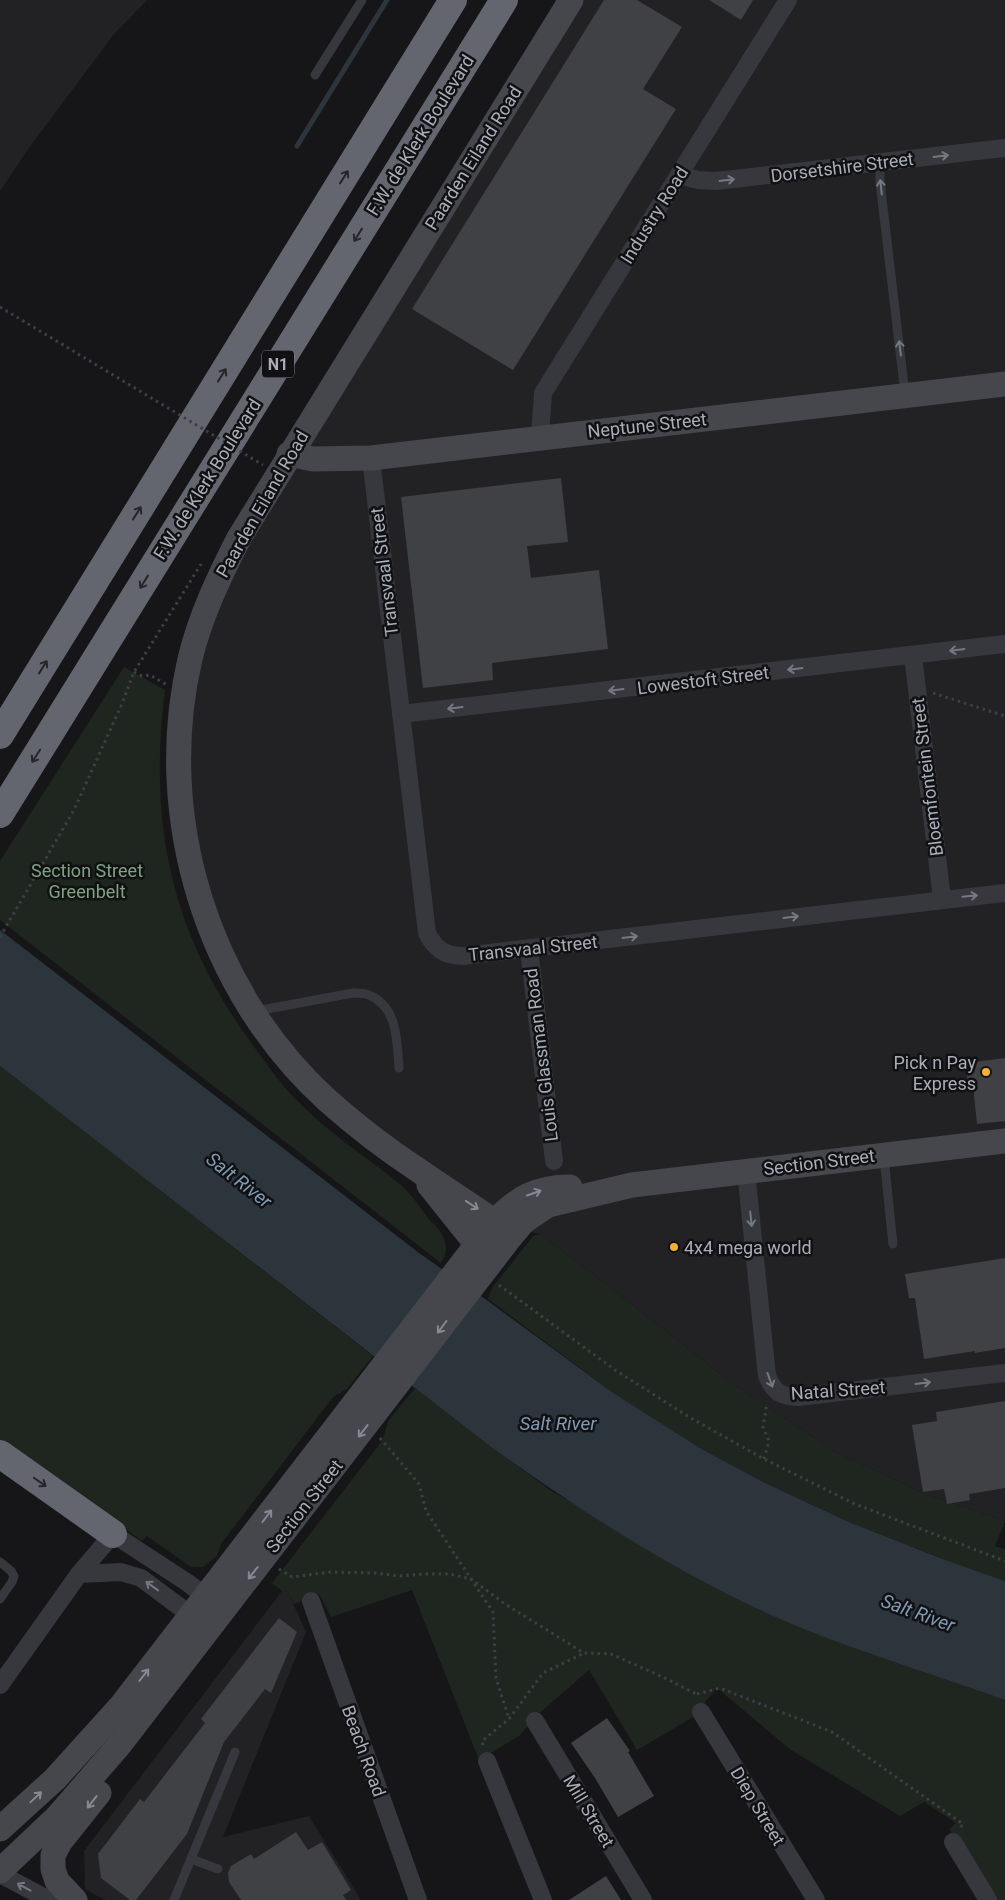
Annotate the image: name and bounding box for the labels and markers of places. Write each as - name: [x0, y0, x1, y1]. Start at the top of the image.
- place label: Pick n Pay Express: [893, 1052, 976, 1094]
- marker: Pick n Pay Express: [980, 1066, 992, 1078]
- place label: 4x4 mega world: [684, 1237, 812, 1258]
- marker: 4x4 mega world: [668, 1241, 680, 1253]

